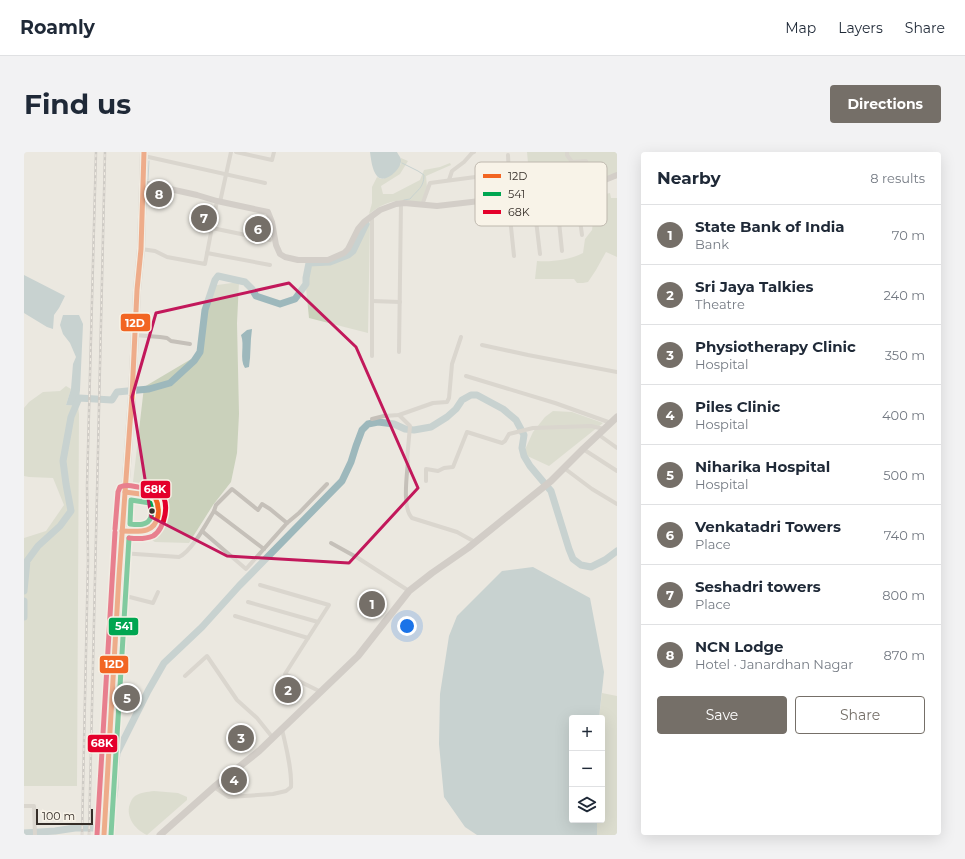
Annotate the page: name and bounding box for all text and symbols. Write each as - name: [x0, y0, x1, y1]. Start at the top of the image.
- text: Roamly: [20, 16, 95, 39]
- text: Map: [785, 19, 816, 37]
- text: Layers: [838, 19, 883, 37]
- text: Share: [905, 19, 945, 37]
- button: Directions: [830, 85, 941, 123]
- text: Find us: [24, 87, 131, 121]
- legend: [475, 162, 607, 226]
- text: Nearby: [657, 168, 721, 188]
- text: 12D: [508, 169, 527, 183]
- text: 8 results: [870, 170, 925, 186]
- pin: 8: [146, 179, 172, 209]
- text: 541: [508, 187, 525, 201]
- pin: 7: [191, 203, 217, 233]
- text: 68K: [508, 205, 530, 219]
- pin: 6: [245, 214, 271, 244]
- text: State Bank of India: [695, 217, 845, 236]
- text: 1: [667, 227, 673, 243]
- text: 70 m: [892, 227, 925, 243]
- text: Bank: [695, 236, 729, 252]
- text: Sri Jaya Talkies: [695, 277, 814, 296]
- text: 2: [666, 287, 674, 303]
- text: 240 m: [884, 287, 925, 303]
- text: Theatre: [695, 296, 745, 312]
- line badge: 12D: [120, 313, 151, 332]
- text: 12D: [125, 316, 145, 330]
- text: Physiotherapy Clinic: [695, 337, 856, 356]
- text: 3: [666, 347, 674, 363]
- text: 350 m: [885, 347, 925, 363]
- text: Hospital: [695, 356, 748, 372]
- text: Piles Clinic: [695, 397, 780, 416]
- text: 4: [666, 407, 674, 423]
- text: 400 m: [882, 407, 925, 423]
- text: Hospital: [695, 416, 748, 432]
- text: Niharika Hospital: [695, 457, 830, 476]
- text: 5: [666, 467, 674, 483]
- text: 500 m: [883, 467, 925, 483]
- text: Hospital: [695, 476, 748, 492]
- line badge: 68K: [140, 480, 171, 499]
- text: 68K: [144, 482, 167, 496]
- unlabelled marker: [147, 506, 157, 516]
- text: Venkatadri Towers: [695, 517, 841, 536]
- text: 6: [666, 527, 674, 543]
- text: 740 m: [884, 527, 925, 543]
- text: Place: [695, 536, 731, 552]
- text: Seshadri towers: [695, 577, 821, 596]
- text: 7: [666, 587, 674, 603]
- text: 800 m: [882, 587, 925, 603]
- pin: 1: [359, 589, 385, 619]
- text: Place: [695, 596, 731, 612]
- your location: [397, 616, 417, 636]
- line badge: 541: [108, 617, 139, 636]
- text: 541: [115, 619, 133, 633]
- text: NCN Lodge: [695, 637, 784, 656]
- text: 8: [666, 647, 674, 663]
- text: 870 m: [884, 647, 925, 663]
- line badge: 12D: [99, 655, 129, 674]
- text: Hotel · Janardhan Nagar: [695, 656, 853, 672]
- text: 12D: [104, 657, 124, 671]
- pin: 2: [275, 675, 301, 705]
- pin: 5: [114, 683, 140, 713]
- button: Save: [657, 696, 787, 734]
- button: Share: [795, 696, 925, 734]
- map controls: [569, 715, 605, 823]
- button: +: [569, 715, 605, 751]
- pin: 3: [228, 723, 254, 753]
- line badge: 68K: [87, 734, 118, 753]
- text: 68K: [91, 736, 114, 750]
- button: −: [569, 751, 605, 787]
- pin: 4: [221, 765, 247, 795]
- button: layers: [569, 787, 605, 823]
- scale bar: [36, 807, 93, 826]
- text: 100 m: [42, 809, 75, 823]

